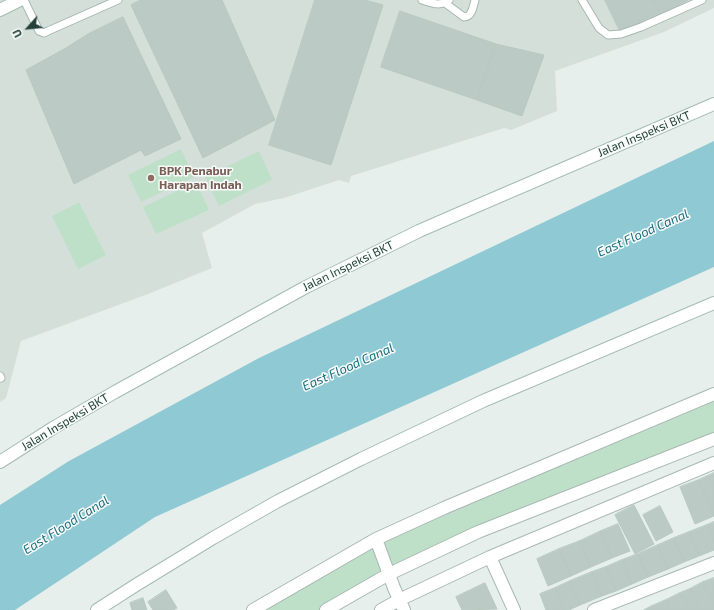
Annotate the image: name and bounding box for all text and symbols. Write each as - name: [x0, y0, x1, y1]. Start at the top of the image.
- north arrow: [8, 8, 48, 48]
- text: U: [9, 27, 24, 40]
- street label: Jalan Inspeksi BKT: [595, 108, 693, 160]
- place label: BPK Penabur Harapan Indah: [159, 164, 242, 192]
- marker: BPK Penabur Harapan Indah: [146, 173, 156, 183]
- water label: East Flood Canal: [595, 206, 691, 260]
- street label: Jalan Inspeksi BKT: [300, 238, 396, 294]
- water label: East Flood Canal: [300, 340, 396, 394]
- street label: Jalan Inspeksi BKT: [19, 390, 111, 454]
- water label: East Flood Canal: [20, 492, 112, 558]

